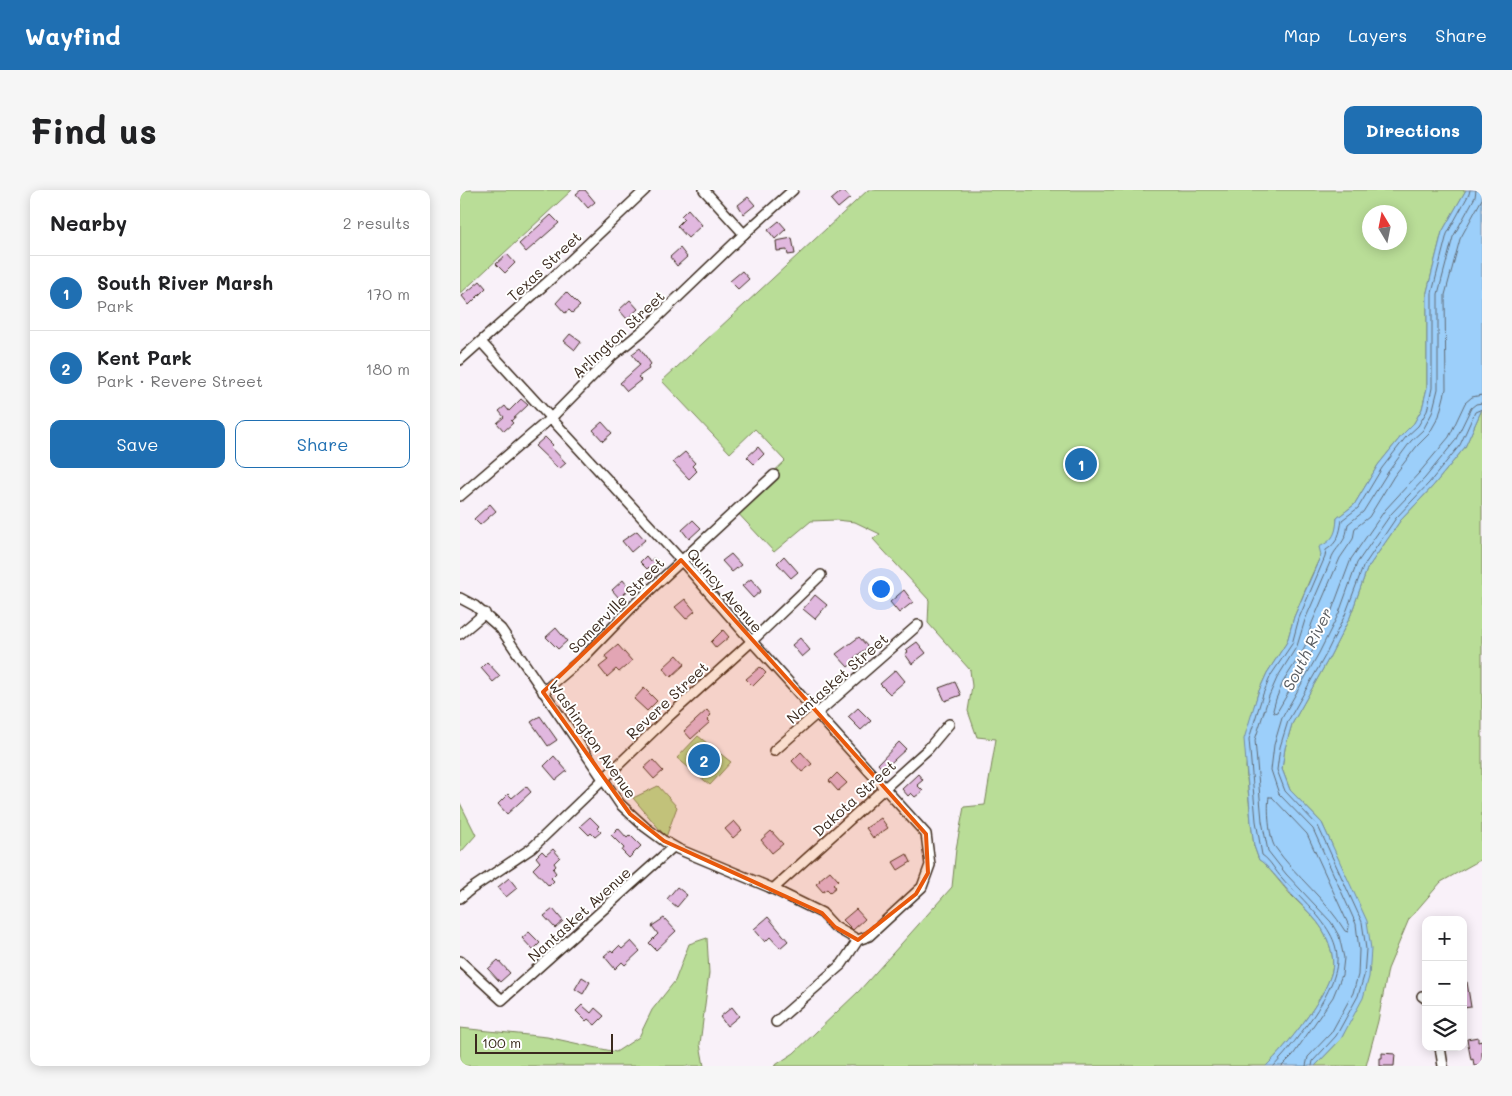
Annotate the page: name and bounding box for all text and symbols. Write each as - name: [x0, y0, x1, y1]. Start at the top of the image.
- text: Wayfind: [25, 20, 121, 51]
- text: Map: [1284, 23, 1320, 47]
- text: Layers: [1348, 23, 1407, 47]
- text: Share: [1435, 23, 1487, 47]
- button: Directions: [1344, 106, 1482, 154]
- text: Find us: [30, 107, 157, 153]
- north arrow: [1362, 205, 1407, 250]
- text: Nearby: [50, 209, 127, 236]
- text: 2 results: [343, 212, 410, 233]
- street label: Texas Street: [503, 226, 585, 306]
- text: South River Marsh: [97, 270, 273, 295]
- text: 1: [62, 283, 70, 304]
- text: 170 m: [366, 283, 410, 304]
- street label: Arlington Street: [567, 286, 669, 382]
- text: Park: [97, 295, 133, 316]
- text: Kent Park: [97, 345, 192, 370]
- text: 2: [62, 358, 70, 379]
- text: 180 m: [365, 358, 410, 379]
- text: Park · Revere Street: [97, 370, 263, 391]
- button: Save: [50, 420, 225, 468]
- button: Share: [235, 420, 410, 468]
- pin: 1: [1065, 445, 1097, 483]
- street label: Quincy Avenue: [683, 543, 767, 637]
- street label: Somerville Street: [564, 553, 668, 657]
- your location: [868, 576, 894, 602]
- water label: South River: [1277, 604, 1337, 694]
- street label: Nantasket Street: [782, 628, 892, 728]
- street label: Revere Street: [622, 657, 712, 743]
- street label: Washington Avenue: [545, 676, 641, 802]
- pin: 2: [688, 741, 720, 779]
- street label: Dakota Street: [808, 755, 900, 841]
- street label: Nantasket Avenue: [523, 862, 635, 966]
- map controls: [1422, 916, 1467, 1051]
- button: +: [1422, 916, 1467, 961]
- button: −: [1422, 961, 1467, 1006]
- button: layers: [1422, 1006, 1467, 1051]
- scale bar: [475, 1031, 612, 1054]
- text: 100 m: [482, 1033, 521, 1052]

